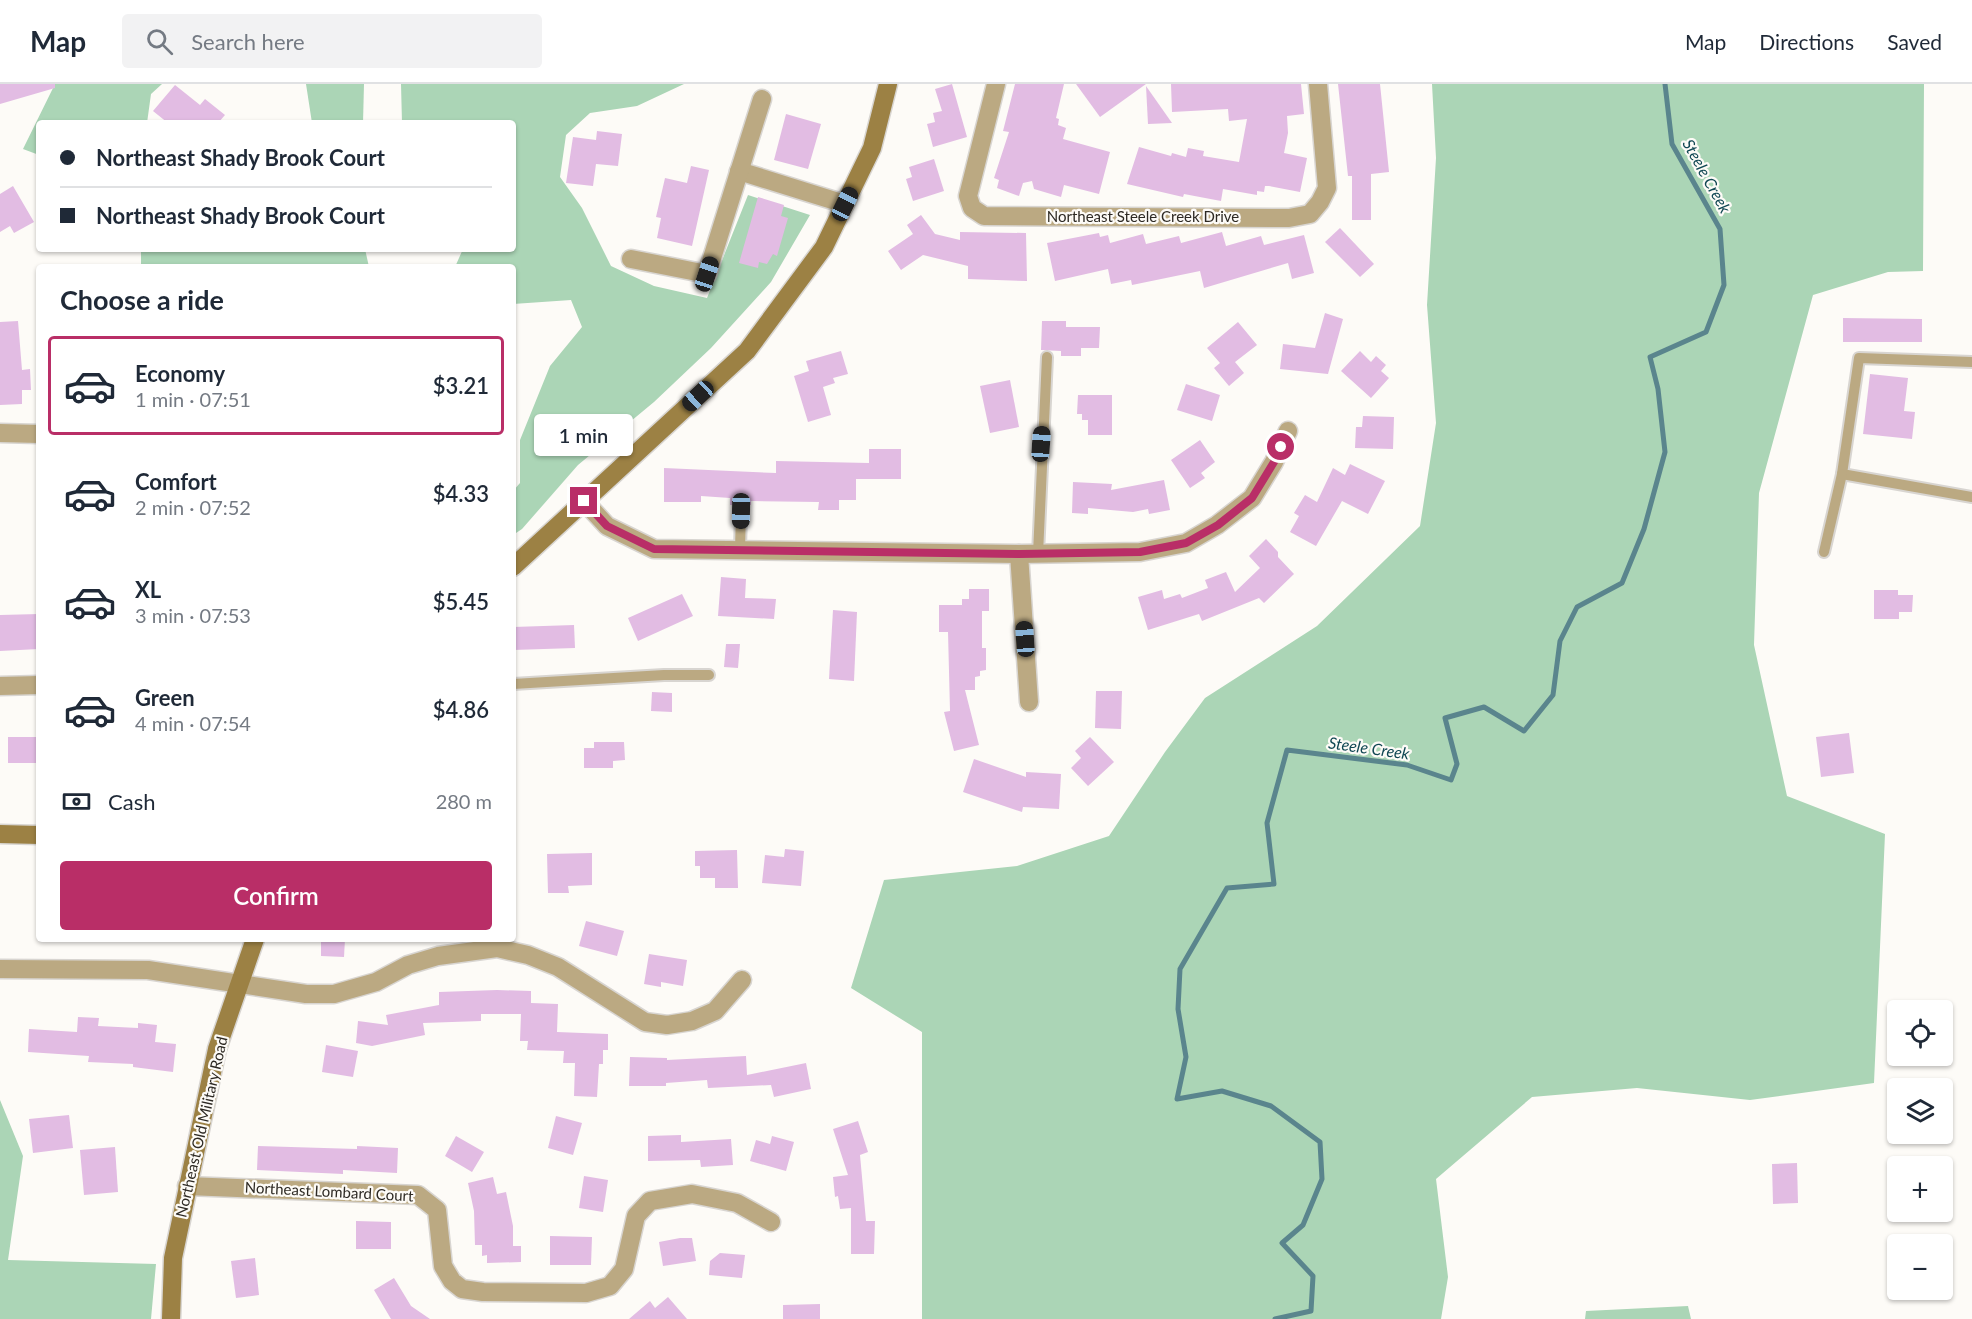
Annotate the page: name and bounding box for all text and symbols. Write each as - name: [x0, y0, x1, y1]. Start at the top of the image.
- search box: [122, 14, 542, 68]
- text: Map: [30, 24, 86, 58]
- icon: search: [143, 25, 176, 58]
- text: Search here: [191, 28, 305, 55]
- text: Map: [1685, 29, 1726, 54]
- text: Directions: [1759, 29, 1854, 54]
- text: Saved: [1887, 29, 1942, 54]
- water label: Steele Creek: [1679, 136, 1736, 216]
- text: Northeast Shady Brook Court: [96, 144, 385, 171]
- car: [829, 184, 861, 224]
- text: Northeast Shady Brook Court: [96, 202, 385, 229]
- street label: Northeast Steele Creek Drive: [1047, 207, 1239, 225]
- car: [693, 254, 721, 294]
- text: Choose a ride: [60, 283, 224, 316]
- icon: car: [63, 359, 117, 413]
- text: Economy: [135, 360, 225, 387]
- text: $3.21: [433, 372, 489, 399]
- car: [679, 377, 717, 415]
- text: 1 min · 07:51: [135, 387, 251, 411]
- callout: 1 min: [534, 414, 634, 456]
- text: 1 min: [559, 423, 608, 447]
- car: [1031, 425, 1051, 463]
- route start: [1267, 433, 1294, 460]
- icon: car: [63, 467, 117, 521]
- text: Comfort: [135, 468, 217, 495]
- text: $4.33: [433, 480, 489, 507]
- route end: [570, 487, 597, 514]
- car: [732, 493, 750, 529]
- text: 2 min · 07:52: [135, 495, 251, 519]
- icon: car: [63, 575, 117, 629]
- text: XL: [135, 576, 161, 603]
- text: $5.45: [433, 588, 489, 615]
- text: 3 min · 07:53: [135, 603, 251, 627]
- car: [1015, 620, 1035, 658]
- icon: car: [63, 683, 117, 737]
- text: Green: [135, 684, 195, 711]
- text: $4.86: [433, 696, 489, 723]
- text: 4 min · 07:54: [135, 711, 251, 735]
- water label: Steele Creek: [1327, 732, 1411, 763]
- icon: cash: [60, 785, 93, 818]
- text: Cash: [108, 788, 155, 815]
- text: 280 m: [436, 789, 492, 813]
- button: Confirm: [60, 861, 492, 930]
- map controls: [1887, 1000, 1953, 1300]
- button: locate: [1887, 1000, 1953, 1066]
- street label: Northeast Old Military Road: [171, 1035, 231, 1219]
- button: layers: [1887, 1078, 1953, 1144]
- button: +: [1887, 1156, 1953, 1222]
- street label: Northeast Lombard Court: [244, 1178, 414, 1204]
- button: −: [1887, 1234, 1953, 1300]

